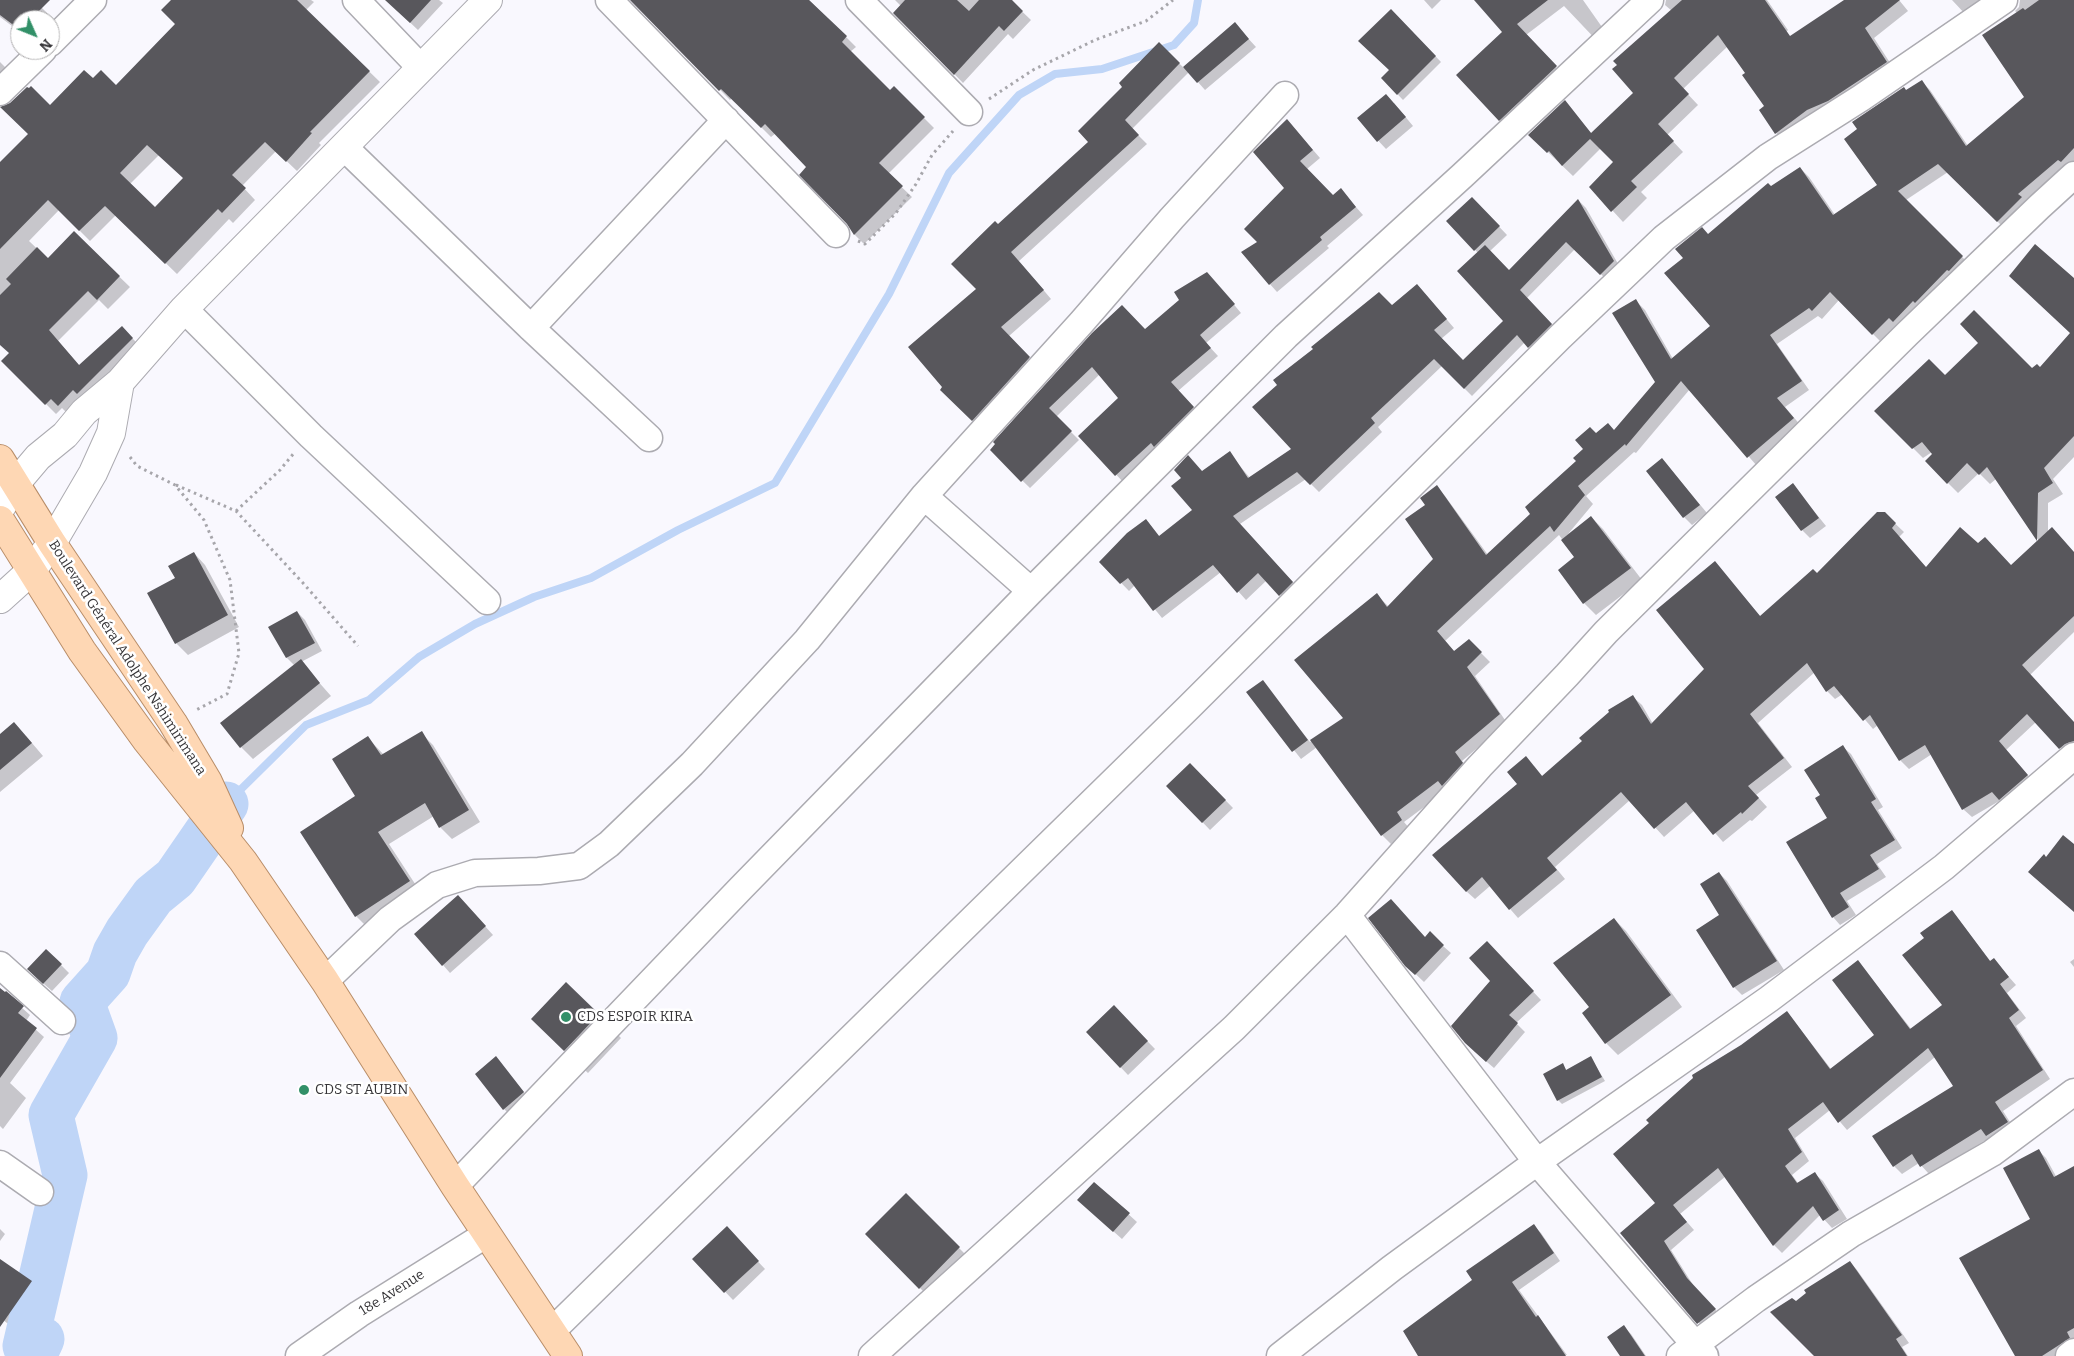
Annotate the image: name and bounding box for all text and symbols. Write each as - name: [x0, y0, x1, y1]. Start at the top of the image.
- north arrow: [10, 10, 60, 60]
- text: N: [36, 35, 55, 55]
- street label: Boulevard Général Adolphe Nshimirimana: [45, 537, 209, 779]
- place label: CDS ESPOIR KIRA: [577, 1009, 693, 1025]
- marker: CDS ESPOIR KIRA: [559, 1010, 573, 1024]
- place label: CDS ST AUBIN: [315, 1082, 408, 1098]
- marker: CDS ST AUBIN: [297, 1083, 311, 1097]
- street label: 18e Avenue: [356, 1266, 428, 1320]

